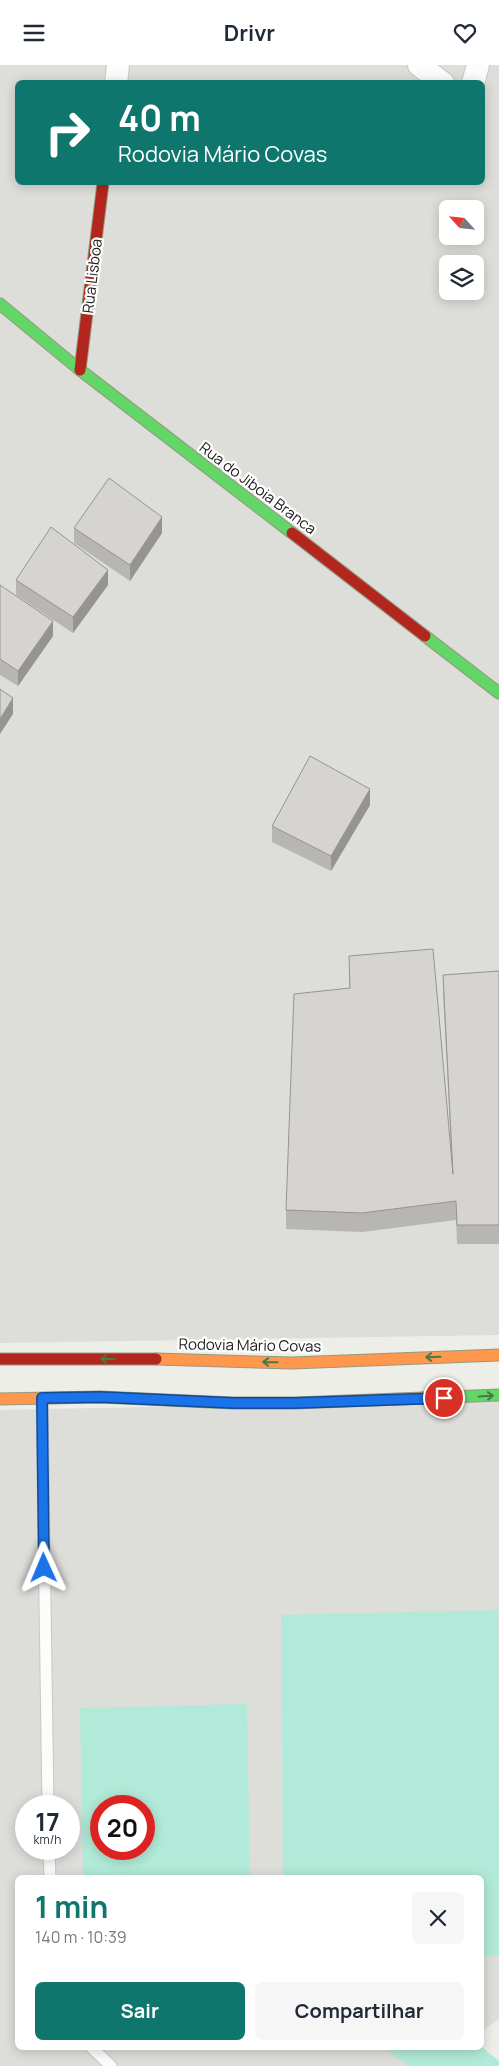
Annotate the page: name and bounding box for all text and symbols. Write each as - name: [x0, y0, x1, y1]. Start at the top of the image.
- text: Drivr: [224, 18, 275, 48]
- icon: menu: [20, 19, 48, 47]
- icon: heart: [451, 19, 479, 47]
- text: 40 m: [118, 94, 201, 142]
- icon: right: [35, 100, 100, 165]
- text: Rodovia Mário Covas: [118, 139, 327, 169]
- north arrow: [439, 200, 484, 245]
- map controls: [439, 200, 484, 300]
- street label: Rua Lisboa: [77, 238, 107, 314]
- button: layers: [439, 255, 484, 300]
- street label: Rua do Jiboia Branca: [195, 437, 321, 539]
- street label: Rodovia Mário Covas: [178, 1333, 322, 1357]
- one-way arrow: [425, 1353, 441, 1362]
- one-way arrow: [100, 1354, 116, 1364]
- one-way arrow: [263, 1357, 279, 1367]
- pin: [423, 1377, 465, 1419]
- icon: arrive: [430, 1384, 458, 1412]
- one-way arrow: [478, 1391, 494, 1401]
- position arrow: [17, 1541, 69, 1593]
- speed limit sign: 20: [90, 1795, 155, 1860]
- text: 17: [35, 1804, 60, 1839]
- text: km/h: [34, 1831, 61, 1848]
- text: 1 min: [35, 1886, 108, 1927]
- button: close: [412, 1892, 464, 1944]
- text: 140 m · 10:39: [35, 1926, 127, 1948]
- button: Sair: [35, 1982, 245, 2040]
- button: Compartilhar: [255, 1982, 464, 2040]

